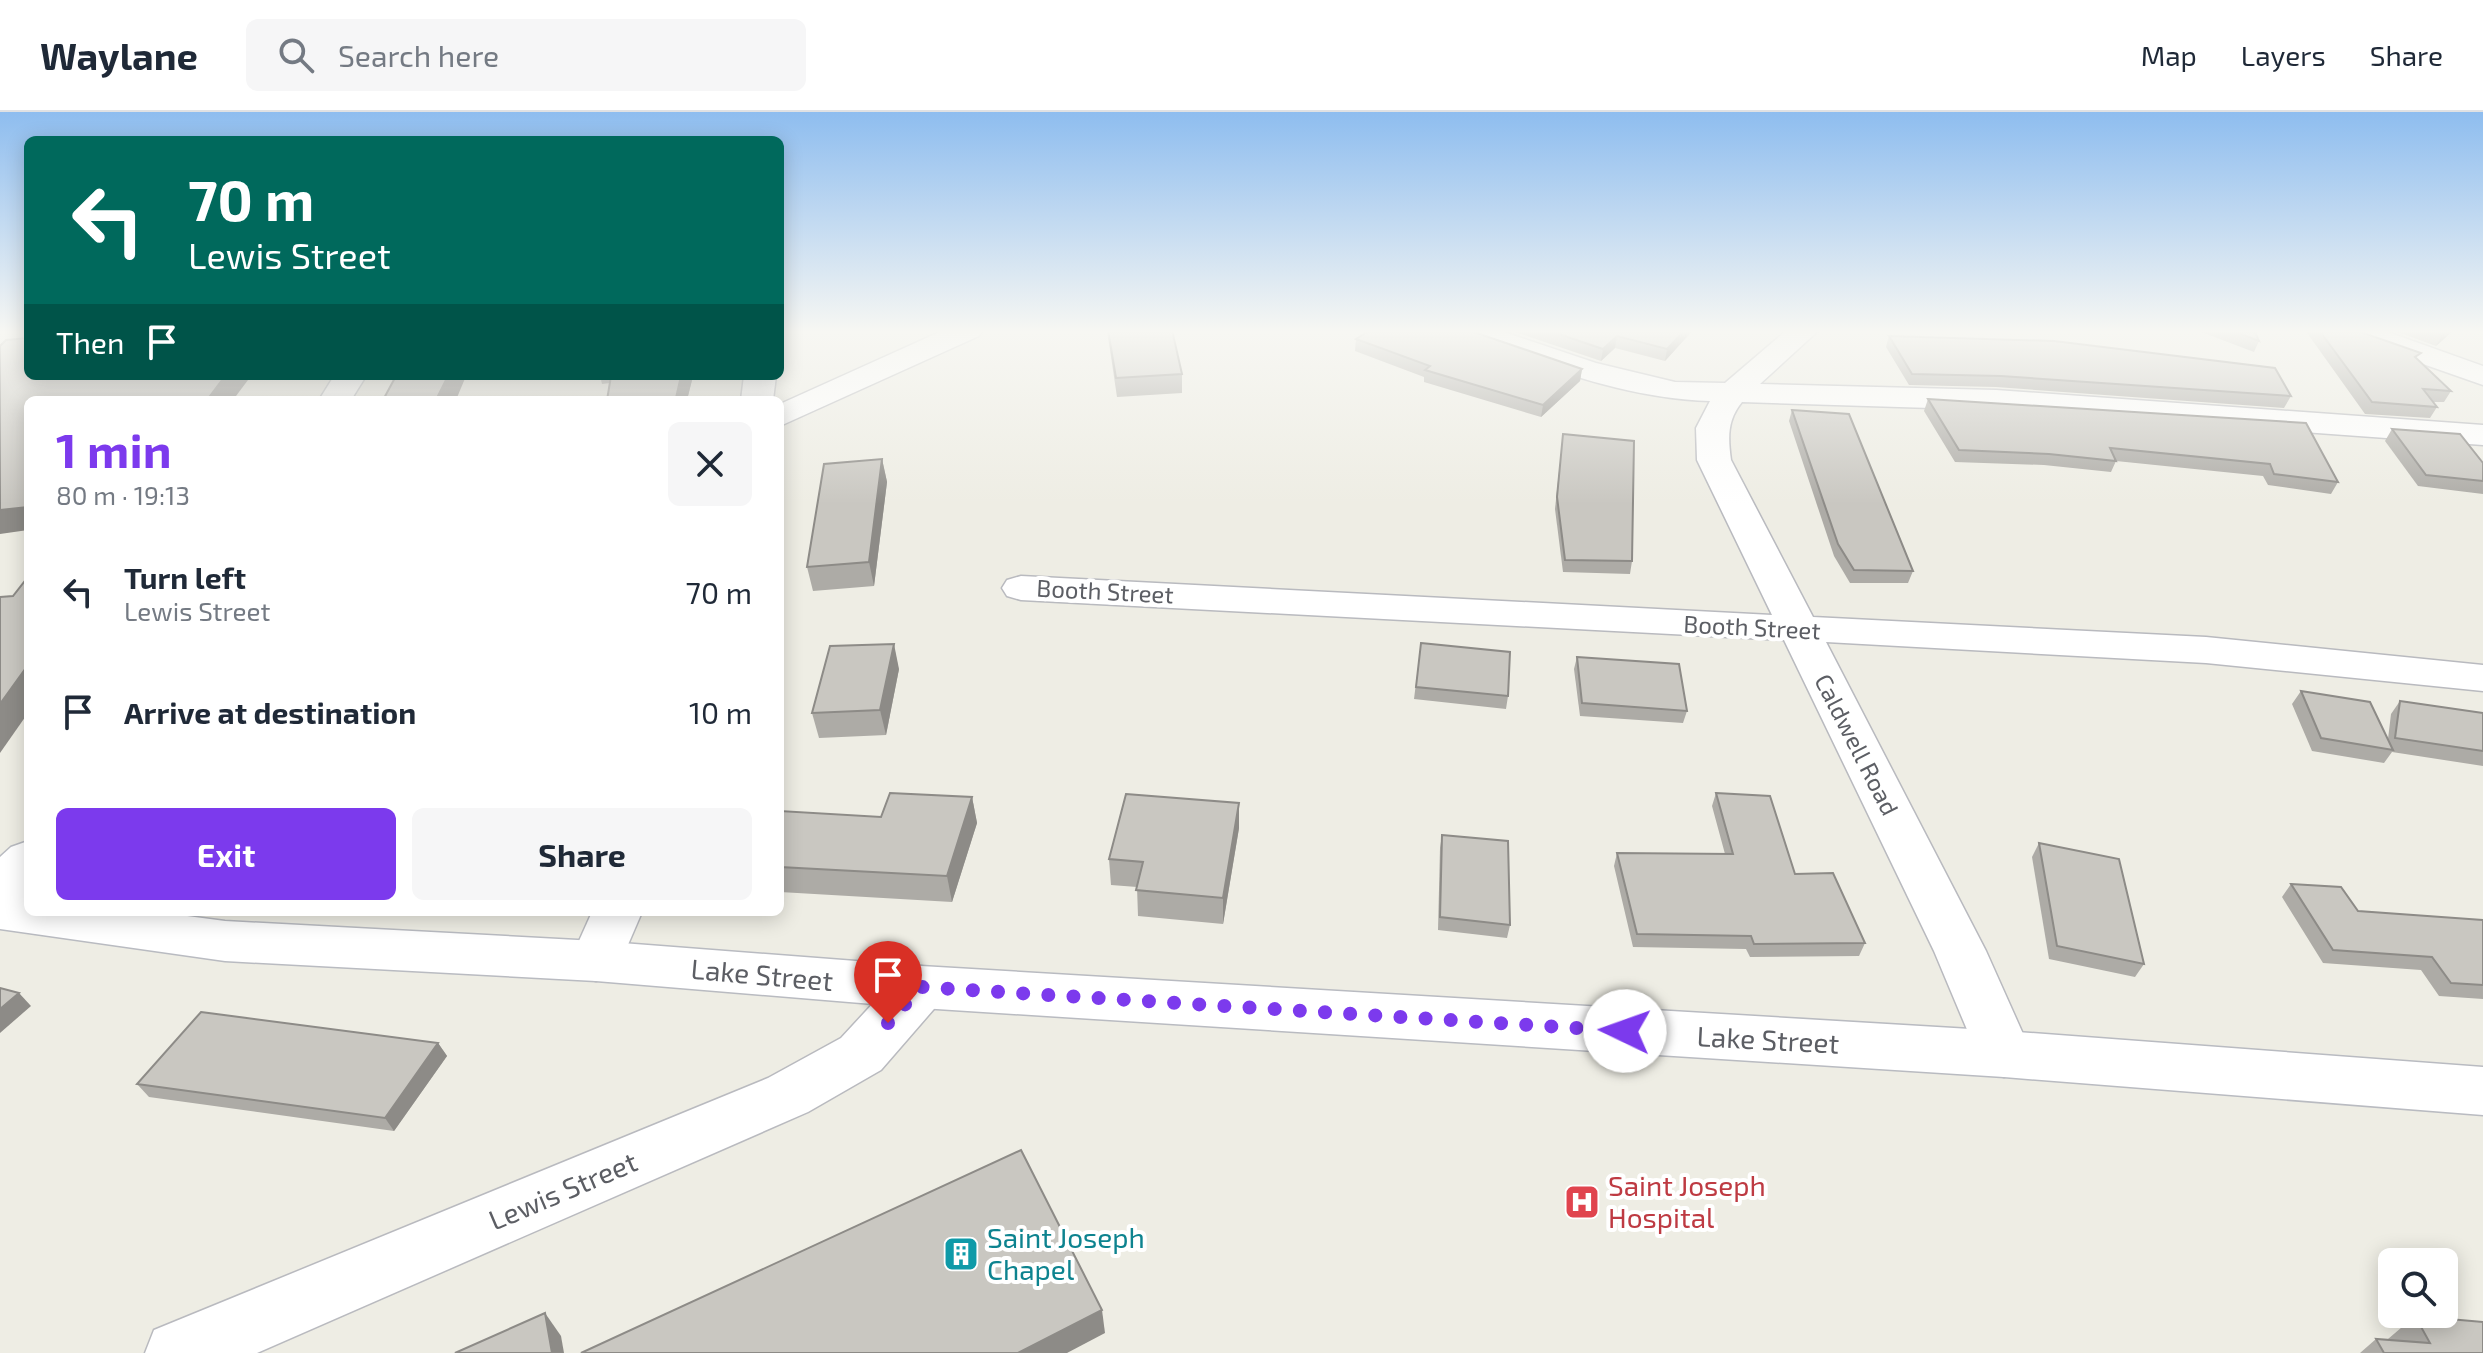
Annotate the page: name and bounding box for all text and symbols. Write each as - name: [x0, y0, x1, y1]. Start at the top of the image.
- search box: [246, 19, 806, 91]
- text: Waylane: [40, 32, 198, 78]
- icon: search: [274, 33, 318, 77]
- text: Search here: [338, 37, 499, 73]
- text: Map: [2141, 38, 2197, 72]
- text: Layers: [2241, 38, 2326, 72]
- text: Share: [2370, 38, 2443, 72]
- text: 70 m: [188, 165, 314, 232]
- icon: left: [56, 168, 160, 272]
- text: Lewis Street: [188, 233, 391, 276]
- icon: arrive: [140, 320, 184, 364]
- text: Then: [56, 324, 124, 360]
- text: 1 min: [56, 420, 172, 478]
- button: close: [668, 422, 752, 506]
- text: 80 m · 19:13: [56, 479, 190, 510]
- text: Turn left: [124, 559, 246, 595]
- icon: left: [56, 570, 100, 614]
- street label: Booth Street: [1036, 572, 1174, 609]
- text: 70 m: [686, 574, 752, 610]
- text: Lewis Street: [124, 595, 270, 626]
- street label: Booth Street: [1683, 608, 1821, 645]
- street label: Caldwell Road: [1809, 669, 1905, 820]
- icon: arrive: [56, 690, 100, 734]
- text: Arrive at destination: [124, 694, 416, 730]
- text: 10 m: [689, 694, 752, 730]
- button: Exit: [56, 808, 396, 900]
- button: Share: [412, 808, 752, 900]
- pin: [854, 941, 922, 1023]
- street label: Lake Street: [690, 951, 835, 997]
- icon: arrive: [866, 953, 910, 997]
- position arrow: [1583, 989, 1667, 1073]
- street label: Lake Street: [1696, 1018, 1840, 1060]
- street label: Lewis Street: [483, 1144, 642, 1237]
- place label: Saint Joseph Hospital: [1608, 1168, 1766, 1234]
- hospital icon: Saint Joseph Hospital: [1563, 1183, 1601, 1221]
- place label: Saint Joseph Chapel: [987, 1220, 1145, 1286]
- building icon: Saint Joseph Chapel: [942, 1235, 980, 1273]
- map controls: [2378, 1248, 2458, 1328]
- button: search: [2378, 1248, 2458, 1328]

